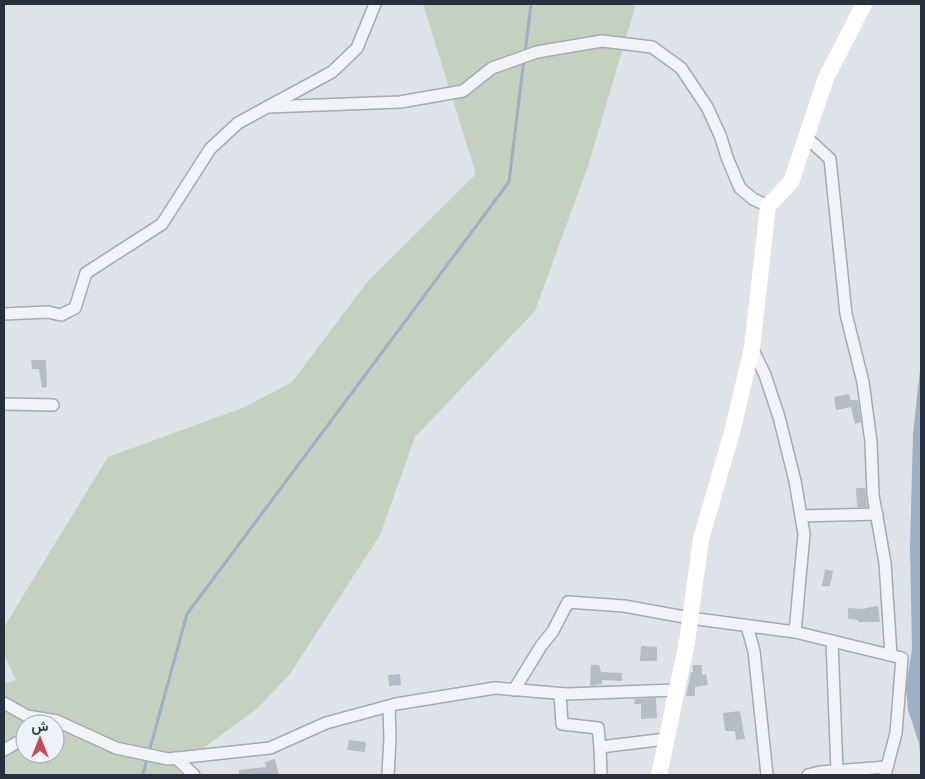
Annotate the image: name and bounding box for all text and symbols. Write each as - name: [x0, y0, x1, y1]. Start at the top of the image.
- north arrow: [15, 714, 65, 764]
- text: ش: [32, 718, 49, 735]

